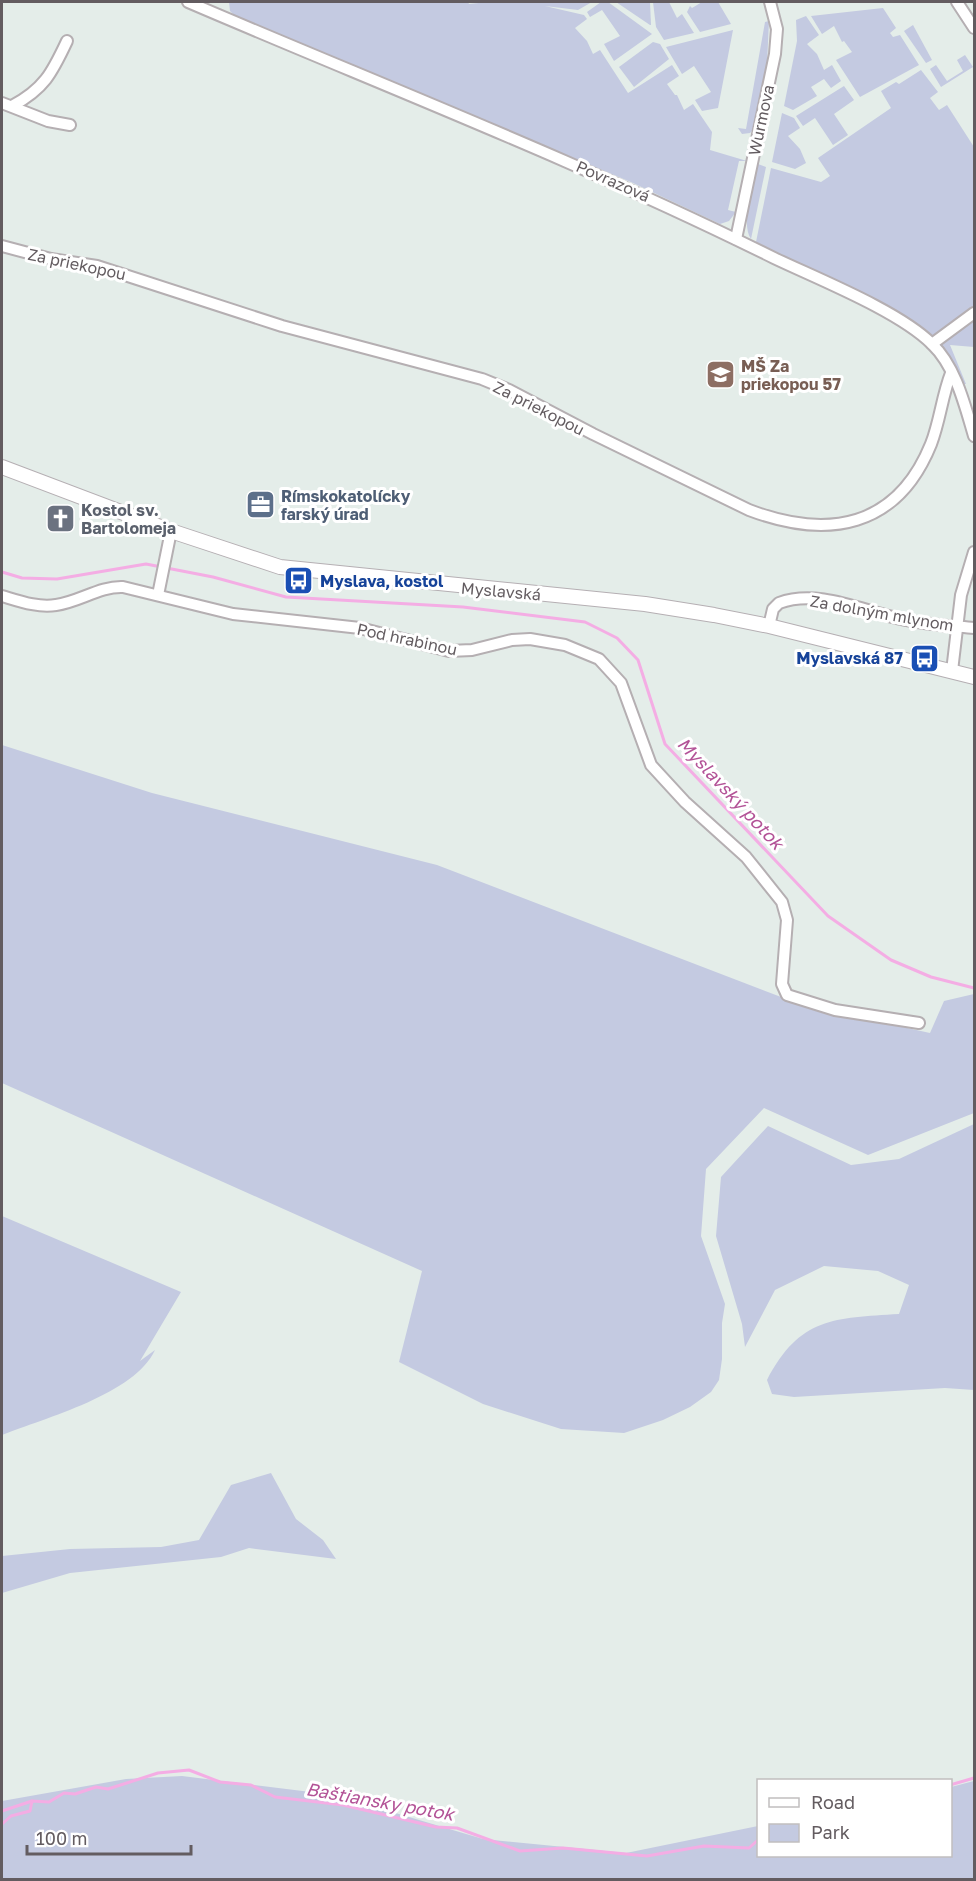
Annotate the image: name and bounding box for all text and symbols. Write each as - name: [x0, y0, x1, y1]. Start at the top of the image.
- street label: Wurmova: [744, 83, 778, 157]
- street label: Povrazová: [573, 156, 653, 206]
- street label: Za priekopou: [26, 244, 128, 284]
- place label: MŠ Za priekopou 57: [741, 356, 841, 394]
- school or university icon: MŠ Za priekopou 57: [704, 359, 736, 391]
- street label: Za priekopou: [490, 376, 588, 440]
- place label: Rímskokatolícky farský úrad: [281, 486, 411, 524]
- office icon: Rímskokatolícky farský úrad: [244, 489, 276, 521]
- place label: Kostol sv. Bartolomeja: [81, 500, 176, 538]
- church icon: Kostol sv. Bartolomeja: [44, 503, 76, 535]
- bus stop icon: Myslava, kostol: [283, 565, 315, 597]
- place label: Myslava, kostol: [320, 571, 444, 591]
- street label: Myslavská: [460, 578, 542, 604]
- street label: Za dolným mlynom: [809, 591, 955, 635]
- street label: Pod hrabinou: [355, 619, 459, 659]
- bus stop icon: Myslavská 87: [908, 642, 940, 674]
- place label: Myslavská 87: [796, 648, 903, 668]
- water label: Myslavský potok: [673, 732, 790, 855]
- water label: Baštiansky potok: [304, 1777, 457, 1825]
- legend: [757, 1779, 952, 1857]
- text: Road: [811, 1791, 855, 1813]
- scale bar: [27, 1818, 190, 1856]
- text: Park: [811, 1821, 850, 1843]
- text: 100 m: [36, 1827, 87, 1849]

